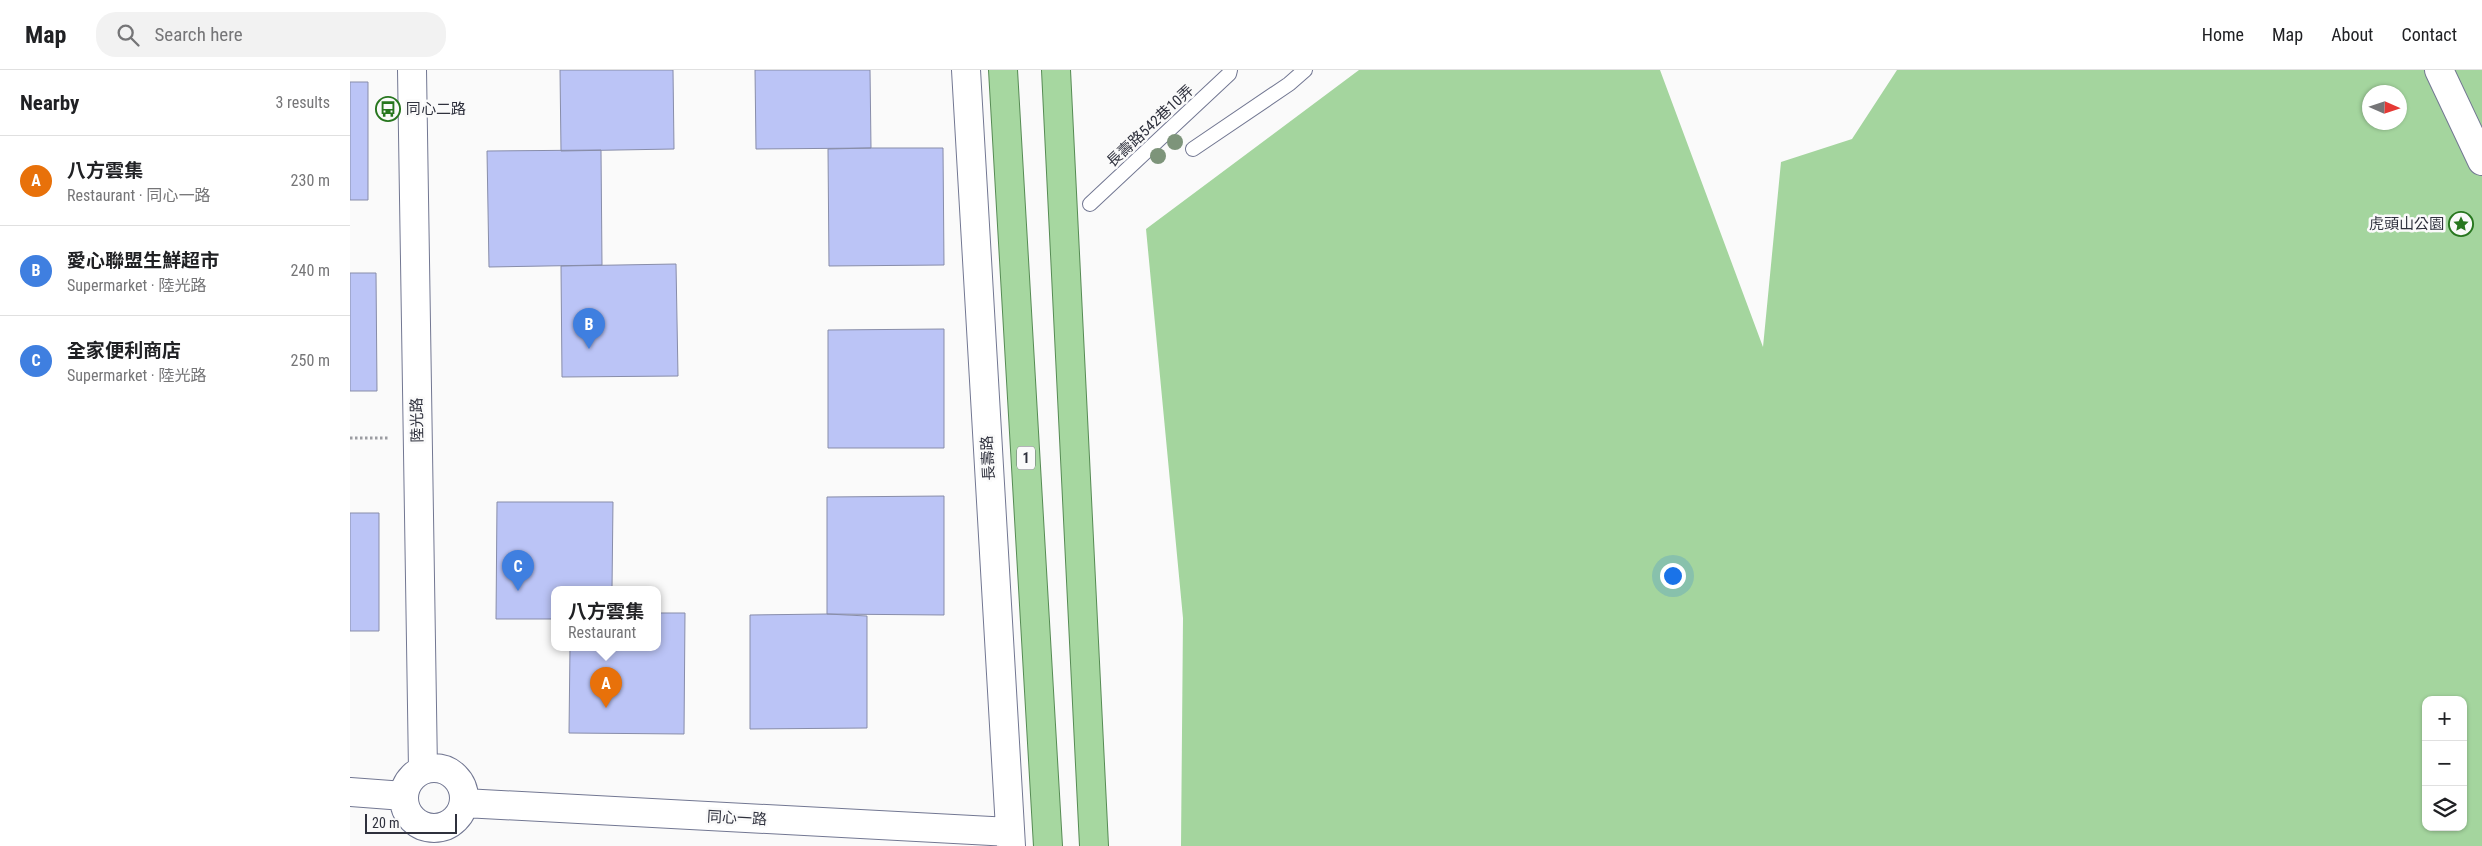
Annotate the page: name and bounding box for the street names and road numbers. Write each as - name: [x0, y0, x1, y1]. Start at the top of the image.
- street label: 長壽路542巷10弄: [1103, 81, 1197, 171]
- street label: 陸光路: [408, 397, 426, 443]
- street label: 長壽路: [978, 435, 998, 481]
- road number: 1: [1017, 446, 1035, 469]
- street label: 同心一路: [707, 807, 767, 829]

